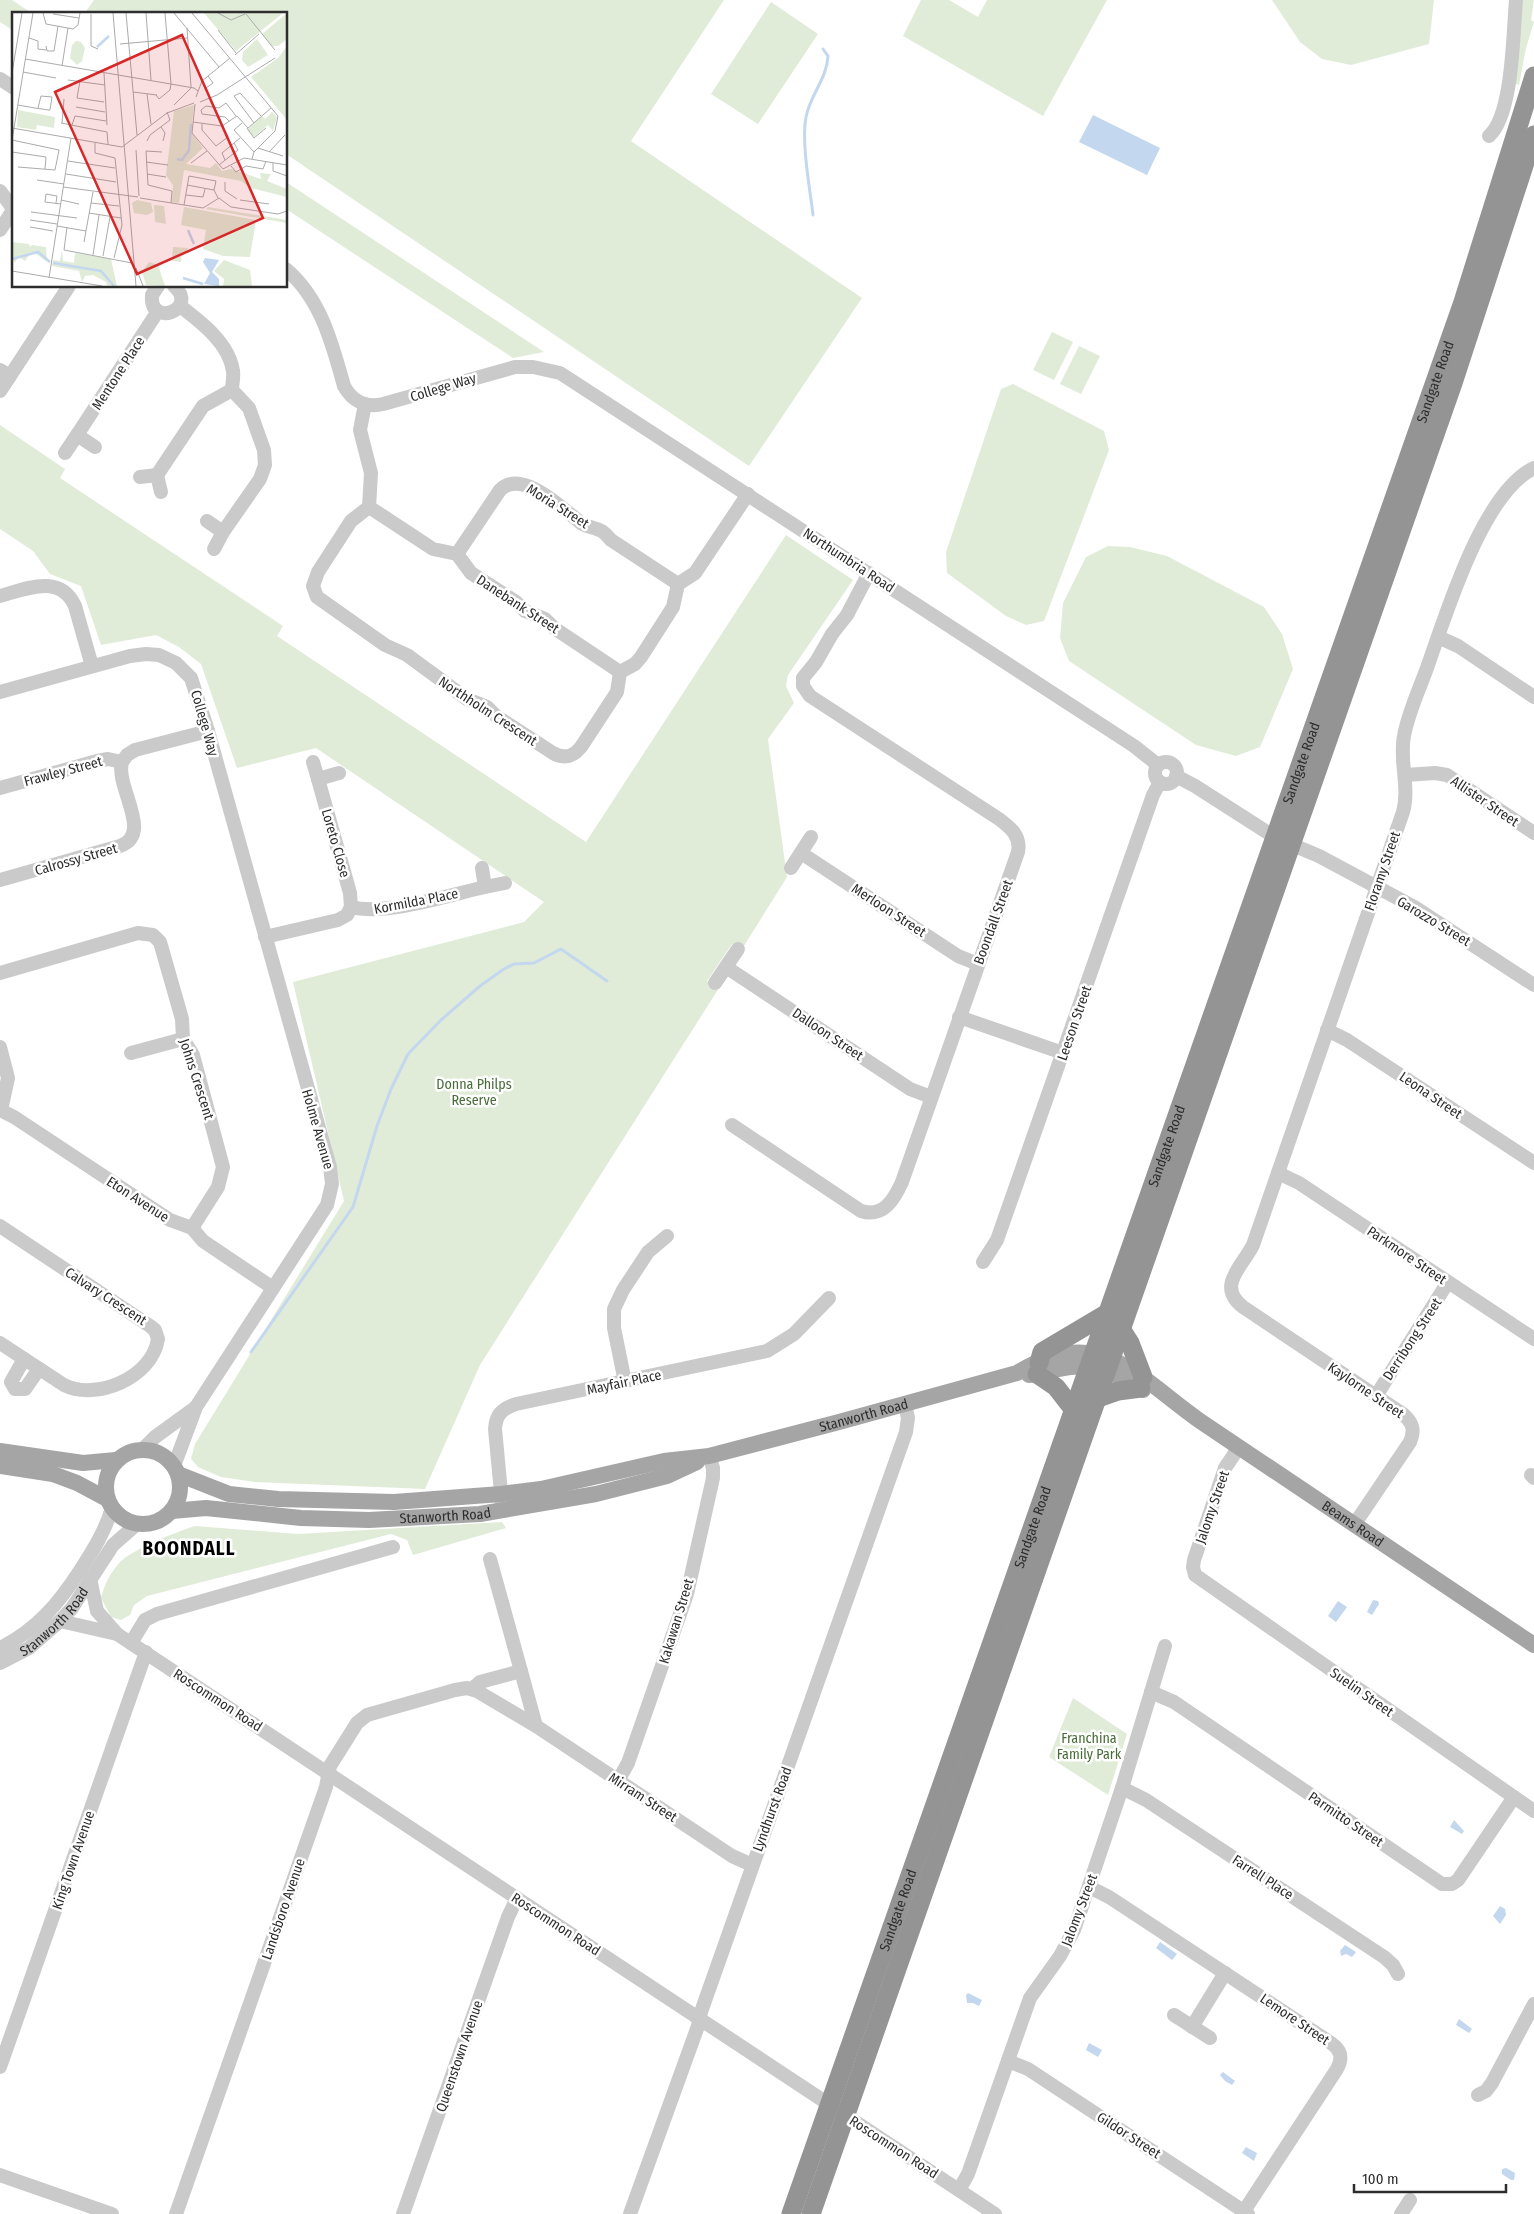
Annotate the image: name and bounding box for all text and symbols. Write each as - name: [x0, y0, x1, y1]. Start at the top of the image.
- inset map: [12, 12, 288, 288]
- street label: Mentone Place: [88, 333, 148, 413]
- street label: Sandgate Road: [1413, 339, 1458, 425]
- street label: College Way: [408, 369, 479, 406]
- street label: Moria Street: [523, 481, 592, 532]
- street label: Northumbria Road: [800, 524, 898, 596]
- street label: Danebank Street: [473, 571, 563, 638]
- street label: Northholm Crescent: [435, 673, 541, 750]
- street label: College Way: [187, 688, 222, 759]
- street label: Sandgate Road: [1279, 720, 1324, 806]
- street label: Frawley Street: [22, 753, 105, 790]
- street label: Allister Street: [1448, 773, 1522, 831]
- street label: Loreto Close: [318, 807, 353, 879]
- street label: Floramy Street: [1361, 829, 1404, 913]
- street label: Calrossy Street: [33, 840, 120, 879]
- street label: Boondall Street: [970, 877, 1017, 967]
- street label: Merloon Street: [848, 880, 929, 941]
- street label: Kormilda Place: [373, 885, 460, 918]
- street label: Garozzo Street: [1394, 893, 1474, 950]
- street label: Leeson Street: [1054, 983, 1095, 1063]
- street label: Dalloon Street: [789, 1004, 867, 1065]
- street label: Johns Crescent: [175, 1037, 218, 1122]
- street label: Leona Street: [1396, 1068, 1466, 1123]
- park label: Donna Philps Reserve: [436, 1076, 512, 1109]
- street label: Holme Avenue: [298, 1087, 337, 1171]
- street label: Sandgate Road: [1145, 1103, 1189, 1189]
- street label: Eton Avenue: [103, 1173, 172, 1226]
- street label: Parkmore Street: [1364, 1223, 1450, 1288]
- street label: Calvary Crescent: [62, 1264, 150, 1329]
- street label: Derribong Street: [1379, 1295, 1446, 1384]
- street label: Kaylorne Street: [1324, 1359, 1407, 1422]
- street label: Mayfair Place: [585, 1366, 663, 1399]
- street label: Stanworth Road: [817, 1395, 910, 1436]
- street label: Jalomy Street: [1192, 1468, 1233, 1546]
- street label: Sandgate Road: [1011, 1484, 1055, 1571]
- street label: Beams Road: [1319, 1497, 1387, 1551]
- street label: Stanworth Road: [399, 1504, 492, 1527]
- district label: BOONDALL: [142, 1537, 236, 1560]
- street label: Kakawan Street: [655, 1576, 698, 1666]
- street label: Stanworth Road: [17, 1584, 92, 1660]
- street label: Suelin Street: [1327, 1664, 1397, 1721]
- street label: Roscommon Road: [170, 1665, 265, 1735]
- park label: Franchina Family Park: [1057, 1730, 1122, 1763]
- street label: Lyndhurst Road: [749, 1765, 796, 1854]
- street label: Mirram Street: [605, 1769, 680, 1826]
- street label: Parmitto Street: [1305, 1788, 1387, 1851]
- street label: King Town Avenue: [49, 1809, 98, 1912]
- street label: Farrell Place: [1229, 1851, 1297, 1903]
- street label: Landsboro Avenue: [258, 1856, 309, 1962]
- street label: Sandgate Road: [876, 1867, 920, 1954]
- street label: Jalomy Street: [1058, 1871, 1101, 1949]
- street label: Roscommon Road: [508, 1889, 603, 1959]
- street label: Lemore Street: [1257, 1990, 1333, 2049]
- street label: Queenstown Avenue: [432, 1998, 487, 2114]
- street label: Gildor Street: [1094, 2109, 1164, 2163]
- street label: Roscommon Road: [846, 2112, 941, 2182]
- scale bar: [1354, 2162, 1506, 2194]
- text: 100 m: [1362, 2170, 1399, 2188]

